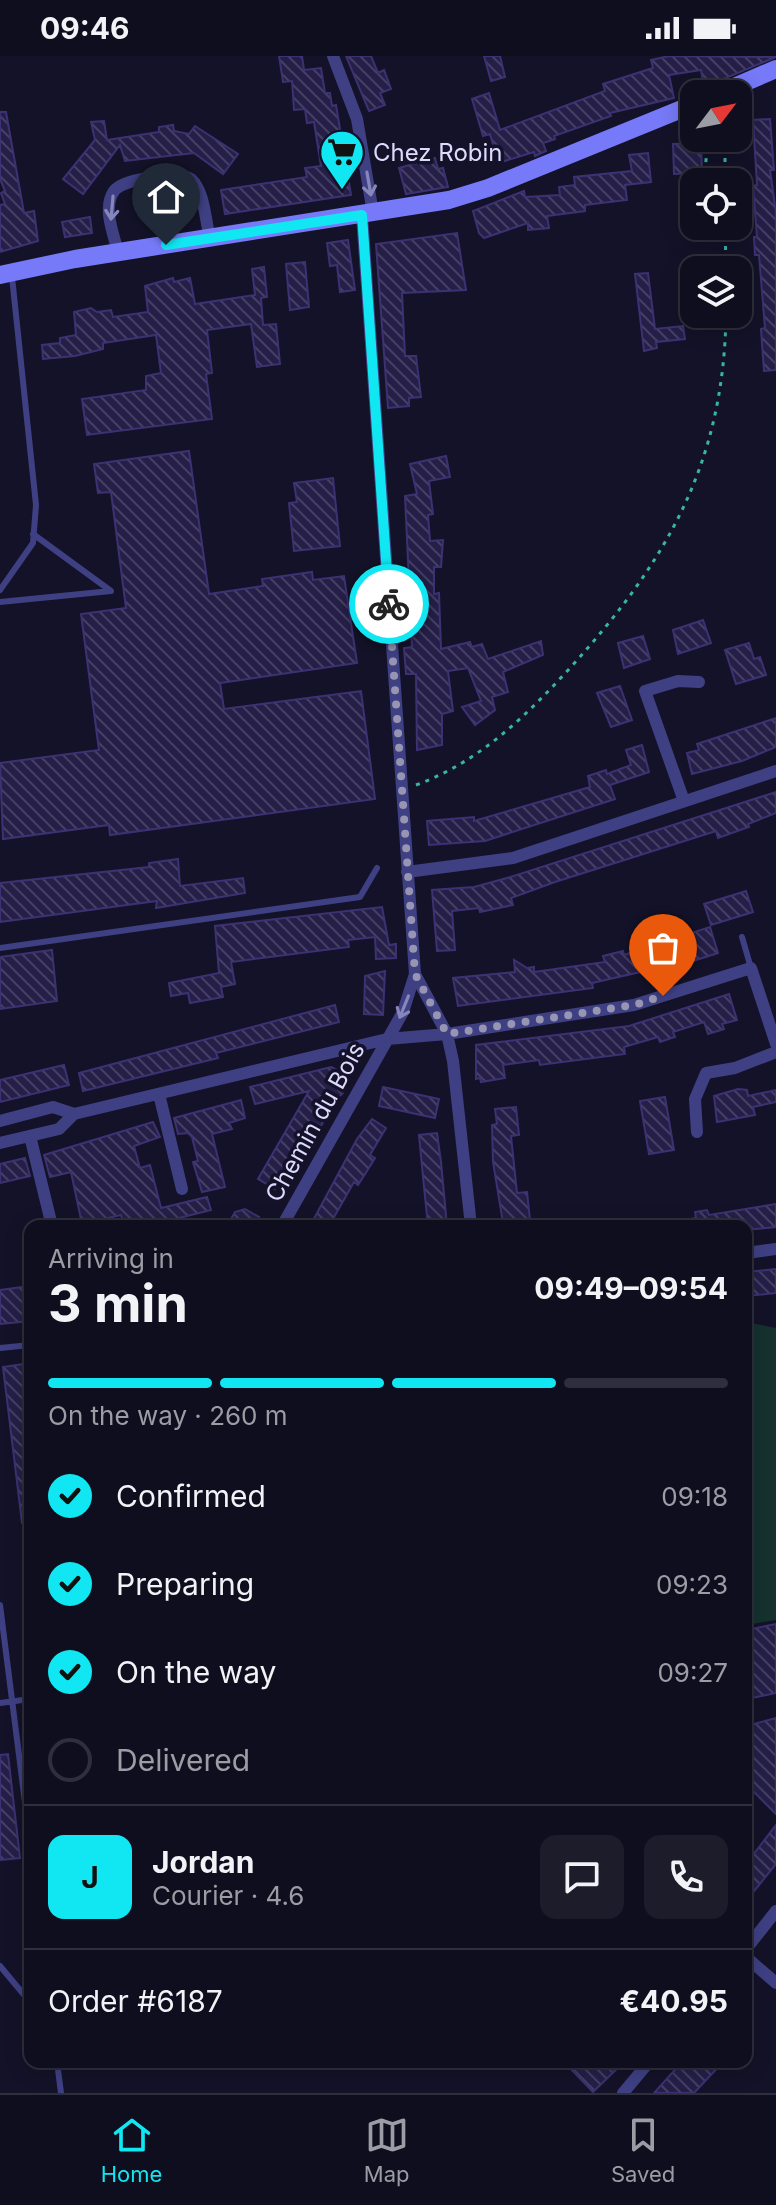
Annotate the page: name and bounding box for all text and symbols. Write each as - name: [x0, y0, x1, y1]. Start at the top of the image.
- text: 09:46: [40, 10, 130, 46]
- north arrow: [680, 80, 752, 152]
- map controls: [680, 80, 752, 328]
- supermarket icon: Chez Robin: [318, 128, 366, 191]
- place label: Chez Robin: [373, 138, 503, 167]
- pin: [132, 163, 200, 245]
- button: locate: [680, 168, 752, 240]
- one-way arrow: [362, 171, 377, 197]
- icon: home: [144, 175, 188, 219]
- one-way arrow: [104, 195, 119, 221]
- button: layers: [680, 256, 752, 328]
- courier: [349, 564, 429, 644]
- icon: bike: [367, 582, 411, 626]
- pin: [629, 914, 697, 996]
- icon: bag: [641, 926, 685, 970]
- one-way arrow: [395, 994, 410, 1019]
- street label: Chemin du Bois: [259, 1037, 371, 1207]
- text: Arriving in: [48, 1243, 174, 1274]
- text: 09:49–09:54: [534, 1270, 728, 1306]
- text: 3 min: [48, 1272, 188, 1335]
- text: On the way · 260 m: [48, 1400, 288, 1431]
- icon: check: [48, 1474, 92, 1518]
- text: Confirmed: [116, 1478, 266, 1514]
- text: 09:18: [661, 1481, 728, 1512]
- icon: check: [48, 1562, 92, 1606]
- text: Preparing: [116, 1566, 254, 1602]
- text: 09:23: [656, 1569, 728, 1600]
- icon: check: [48, 1650, 92, 1694]
- text: On the way: [116, 1654, 276, 1690]
- text: 09:27: [657, 1657, 728, 1688]
- text: Delivered: [116, 1742, 250, 1778]
- button: chat: [540, 1835, 624, 1919]
- button: phone: [644, 1835, 728, 1919]
- text: Jordan: [152, 1844, 254, 1880]
- text: J: [81, 1859, 99, 1895]
- text: Courier · 4.6: [152, 1880, 304, 1911]
- text: Order #6187: [48, 1983, 223, 2019]
- text: €40.95: [620, 1983, 728, 2019]
- tab: Home: [101, 2113, 162, 2187]
- tab: Map: [364, 2113, 409, 2187]
- tab: Saved: [611, 2113, 675, 2187]

